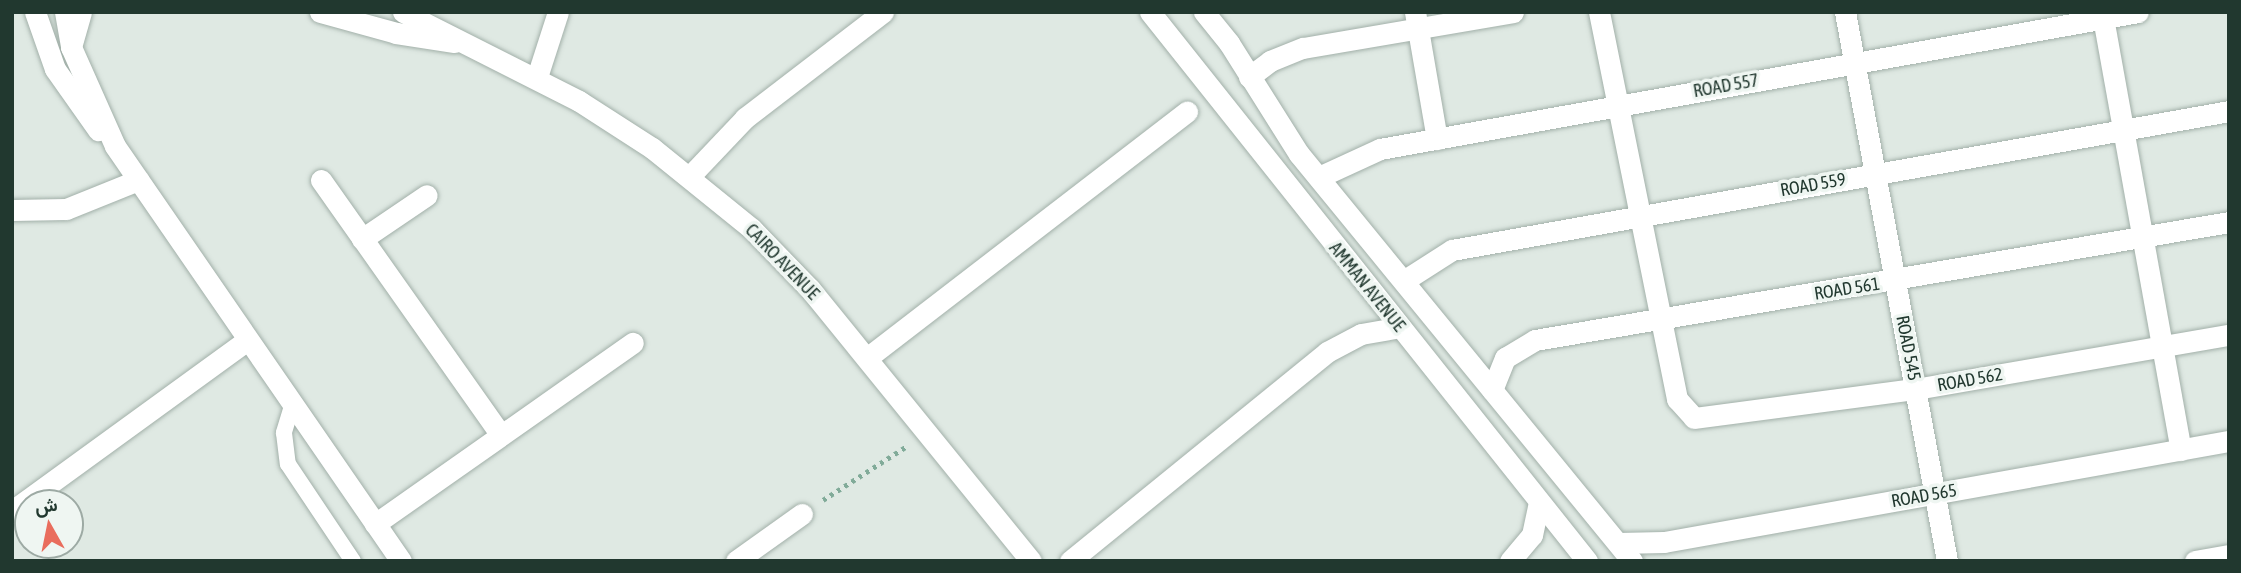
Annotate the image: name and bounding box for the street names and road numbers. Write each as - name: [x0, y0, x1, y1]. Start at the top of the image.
- street label: ROAD 557: [1692, 70, 1760, 102]
- street label: ROAD 559: [1779, 169, 1847, 201]
- street label: CAIRO AVENUE: [740, 220, 824, 304]
- street label: AMMAN AVENUE: [1324, 238, 1410, 336]
- street label: ROAD 561: [1813, 273, 1881, 305]
- street label: ROAD 545: [1891, 314, 1925, 382]
- street label: ROAD 562: [1936, 364, 2004, 396]
- street label: ROAD 565: [1890, 480, 1958, 512]

